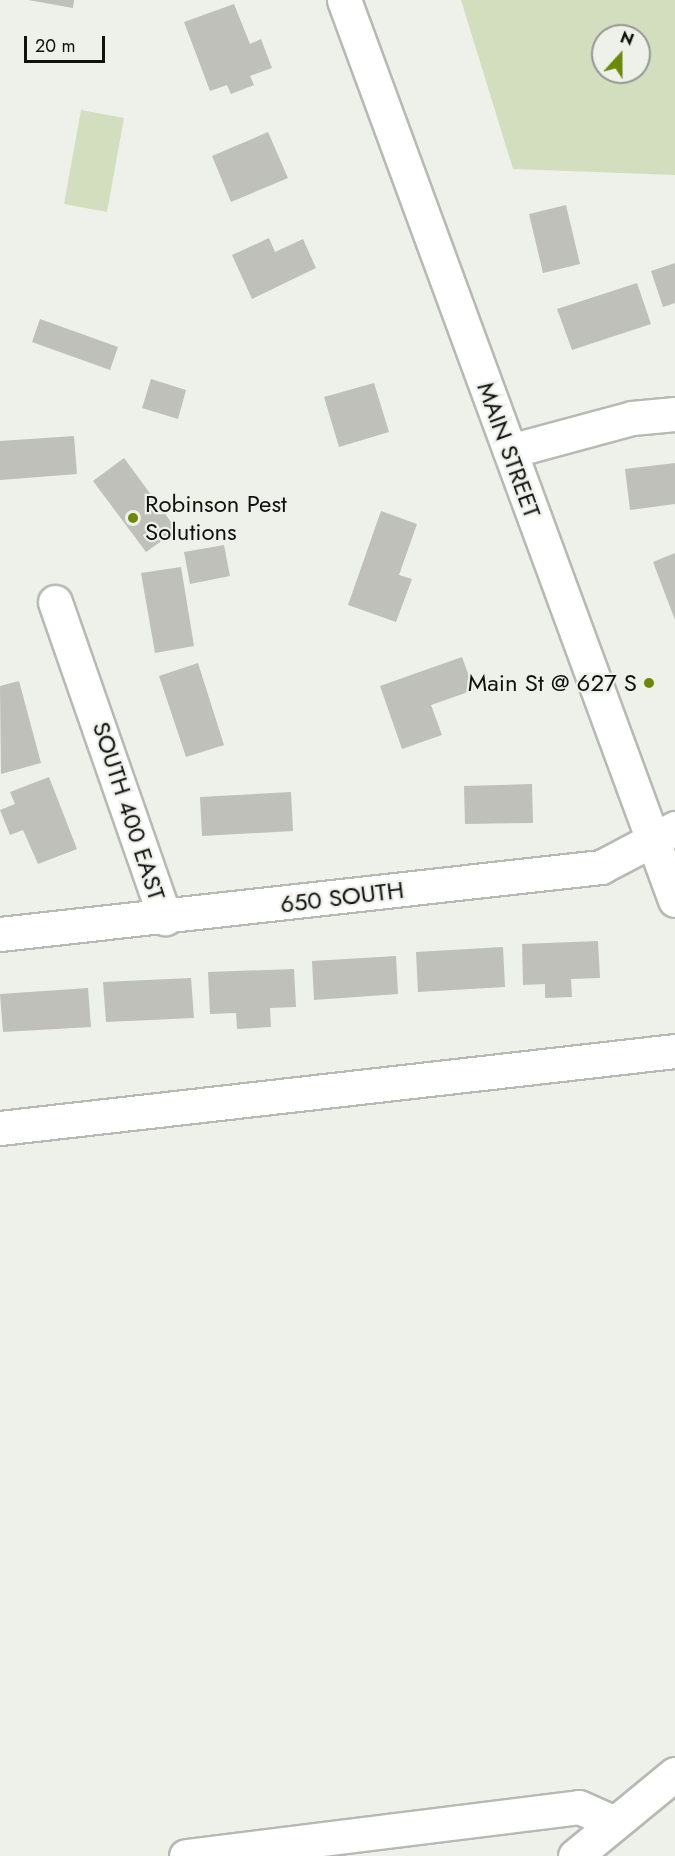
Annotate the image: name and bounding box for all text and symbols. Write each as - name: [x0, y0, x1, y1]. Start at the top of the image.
- scale bar: [27, 24, 108, 62]
- north arrow: [591, 24, 651, 84]
- text: N: [617, 26, 637, 52]
- text: 20 m: [35, 33, 75, 59]
- street label: MAIN STREET: [471, 378, 547, 522]
- place label: Robinson Pest Solutions: [145, 490, 287, 546]
- marker: Robinson Pest Solutions: [126, 511, 140, 525]
- place label: Main St @ 627 S: [468, 669, 637, 697]
- marker: Main St @ 627 S: [642, 676, 656, 690]
- street label: SOUTH 400 EAST: [87, 718, 171, 904]
- street label: 650 SOUTH: [279, 875, 405, 919]

